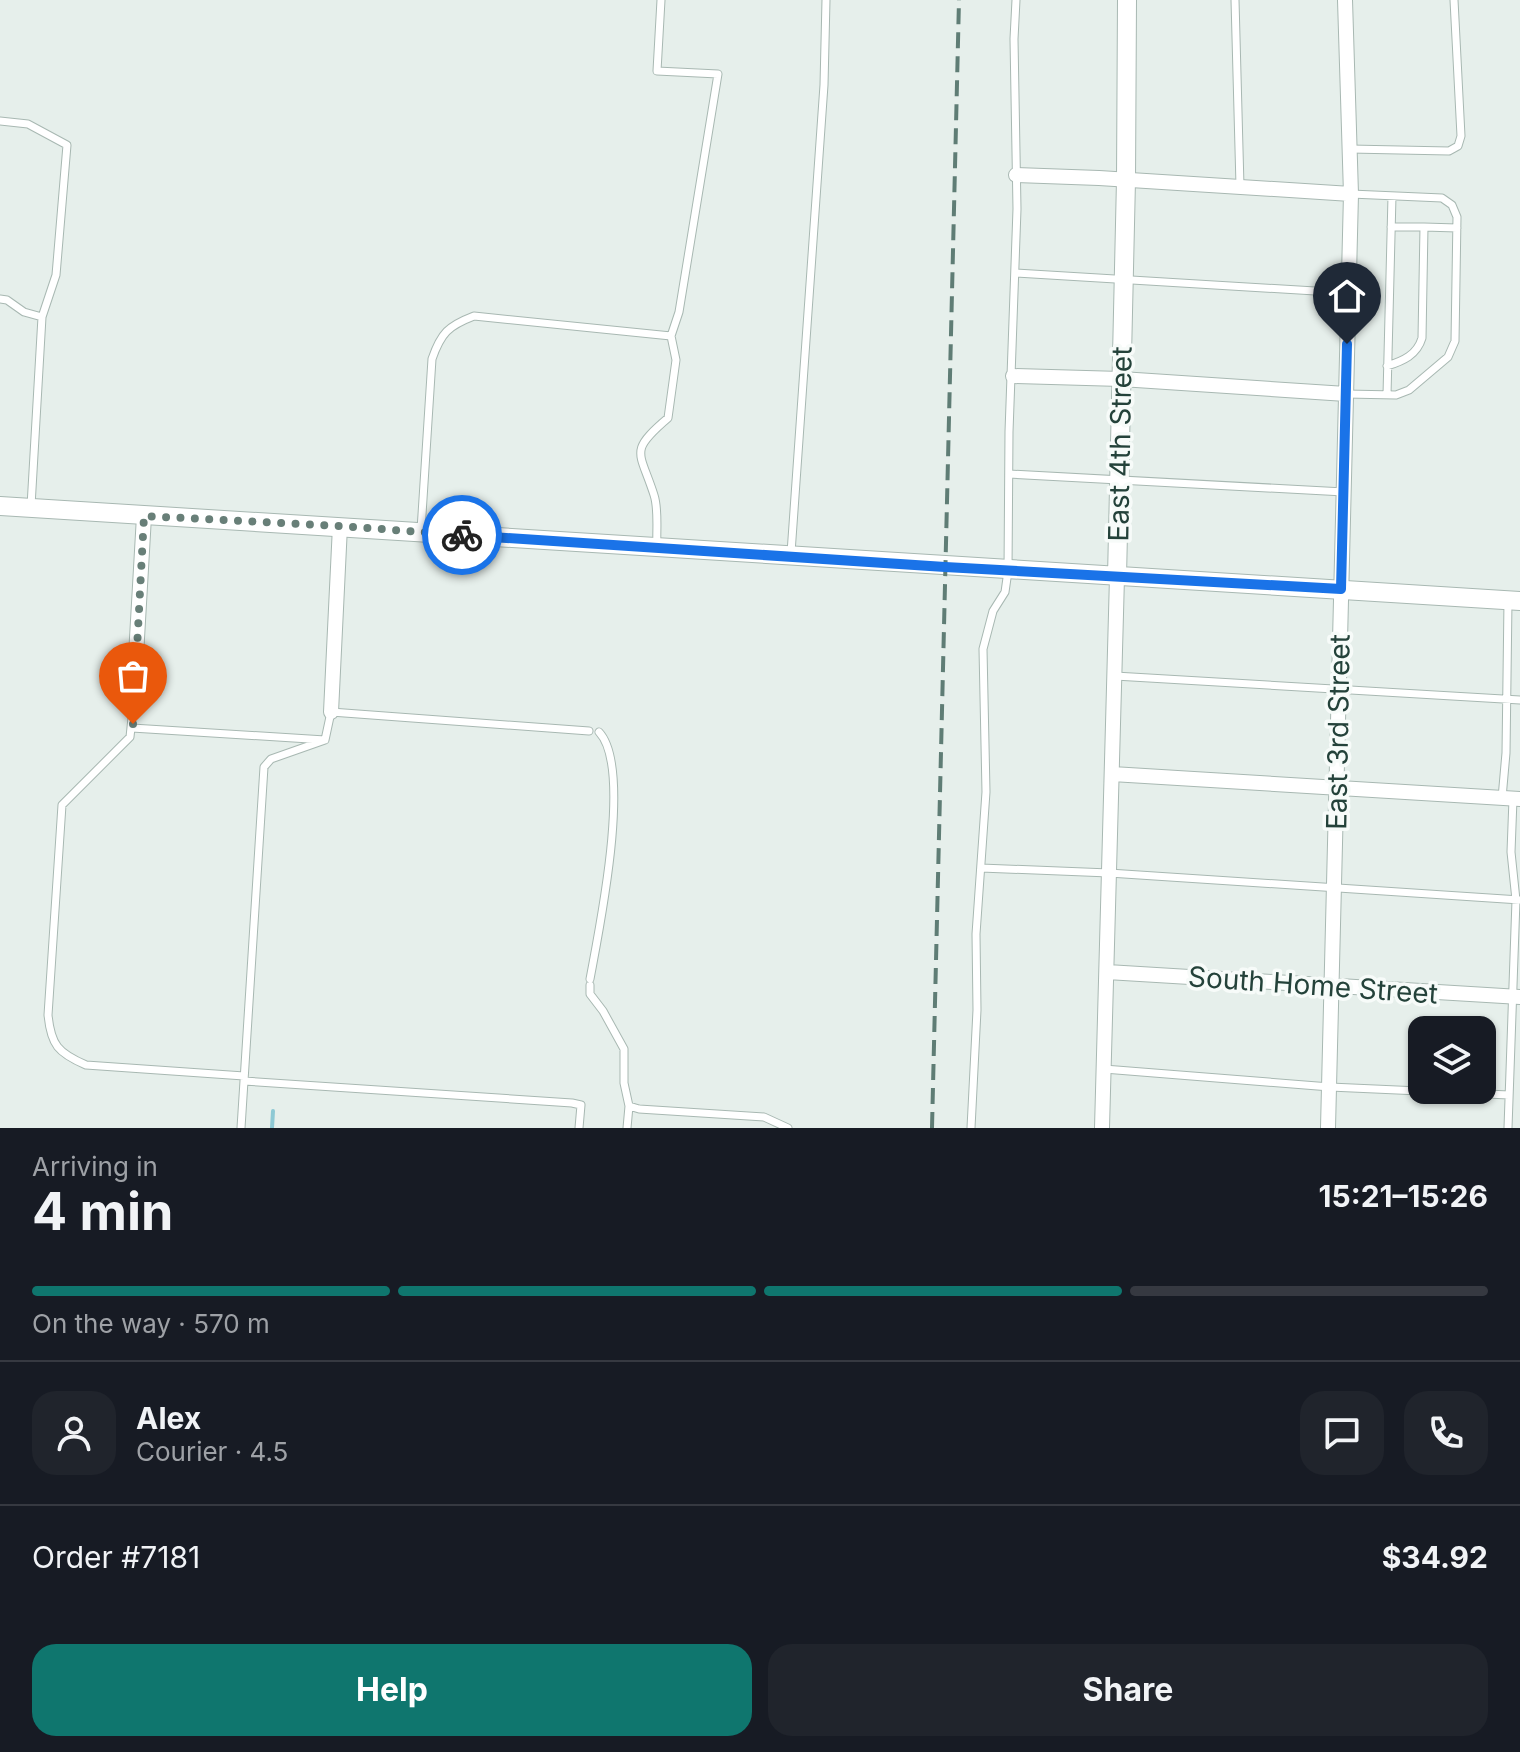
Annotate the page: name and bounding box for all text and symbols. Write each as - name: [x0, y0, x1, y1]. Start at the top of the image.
- pin: [1313, 262, 1381, 344]
- icon: home: [1325, 274, 1369, 318]
- street label: East 4th Street: [1101, 346, 1139, 542]
- courier: [422, 495, 502, 575]
- icon: bike: [440, 513, 484, 557]
- street label: East 3rd Street: [1319, 634, 1357, 830]
- pin: [99, 642, 167, 724]
- icon: bag: [111, 654, 155, 698]
- street label: South Home Street: [1187, 959, 1439, 1011]
- map controls: [1408, 1016, 1496, 1104]
- button: layers: [1408, 1016, 1496, 1104]
- text: Arriving in: [32, 1151, 158, 1182]
- text: 15:21–15:26: [1319, 1178, 1488, 1214]
- text: 4 min: [32, 1180, 173, 1243]
- text: On the way · 570 m: [32, 1308, 270, 1339]
- button: person: [32, 1391, 116, 1475]
- button: chat: [1300, 1391, 1384, 1475]
- button: phone: [1404, 1391, 1488, 1475]
- text: Alex: [136, 1400, 201, 1436]
- text: Courier · 4.5: [136, 1436, 288, 1467]
- text: Order #7181: [32, 1539, 200, 1575]
- text: $34.92: [1382, 1539, 1488, 1575]
- button: Help: [32, 1644, 752, 1736]
- button: Share: [768, 1644, 1488, 1736]

